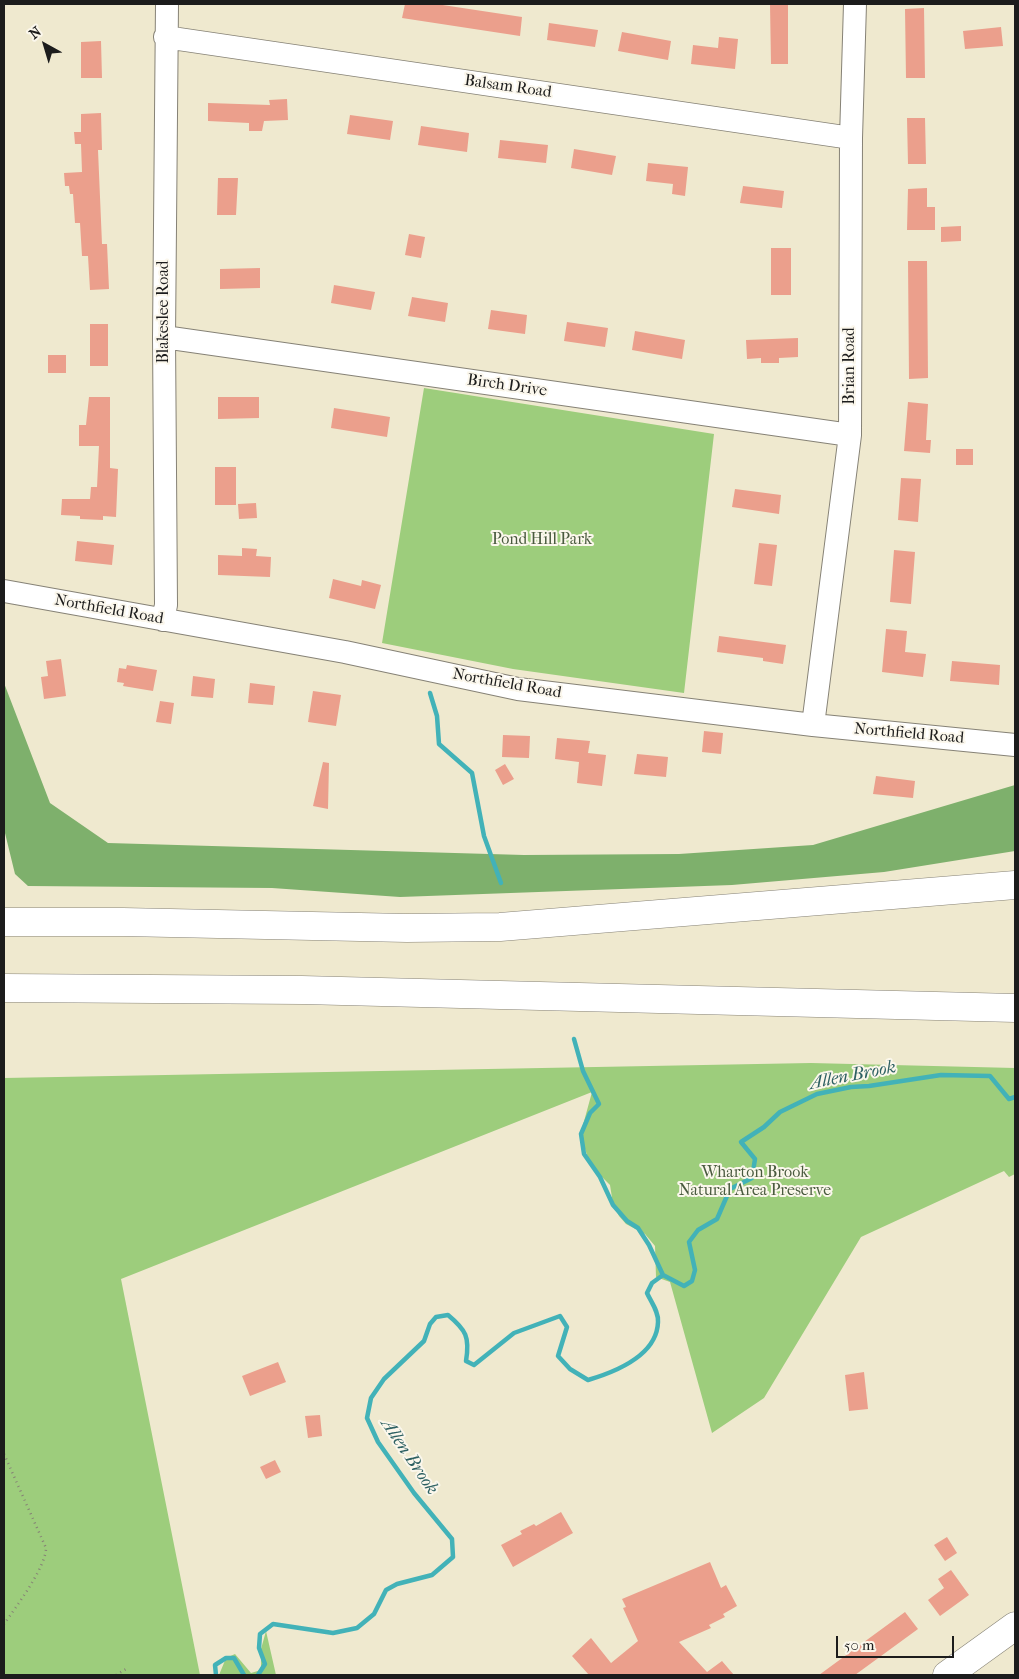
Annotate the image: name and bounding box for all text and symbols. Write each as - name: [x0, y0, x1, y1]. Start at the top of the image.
- north arrow: [20, 20, 70, 70]
- text: N: [26, 23, 45, 43]
- street label: Balsam Road: [463, 71, 553, 103]
- street label: Blakeslee Road: [154, 260, 174, 364]
- street label: Brian Road: [840, 327, 860, 405]
- street label: Birch Drive: [466, 371, 548, 401]
- park label: Pond Hill Park: [492, 530, 592, 550]
- street label: Northfield Road: [53, 591, 165, 629]
- street label: Northfield Road: [451, 665, 563, 703]
- street label: Northfield Road: [853, 720, 965, 748]
- water label: Allen Brook: [808, 1057, 898, 1095]
- park label: Wharton Brook Natural Area Preserve: [679, 1163, 831, 1201]
- water label: Allen Brook: [376, 1415, 442, 1499]
- scale bar: [839, 1626, 956, 1658]
- text: 50 m: [844, 1636, 874, 1654]

